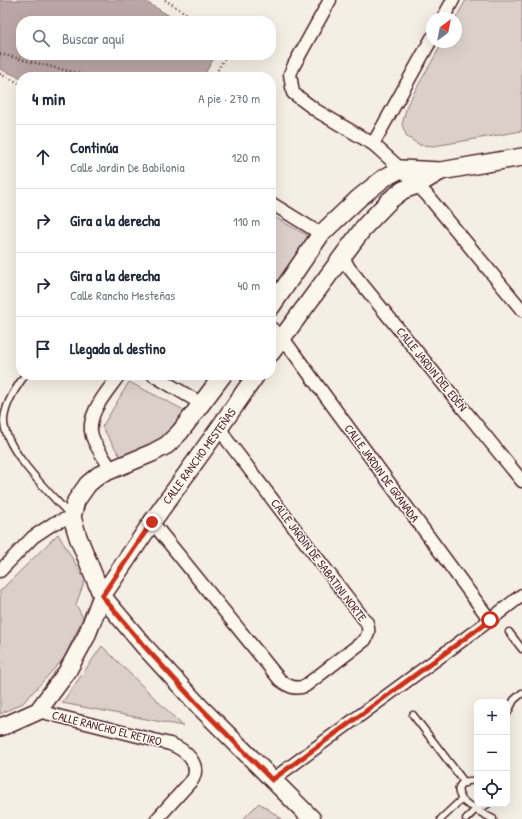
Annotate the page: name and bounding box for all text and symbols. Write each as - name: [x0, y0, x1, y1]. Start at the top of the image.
- north arrow: [426, 12, 462, 48]
- search box: [16, 16, 276, 60]
- icon: search: [30, 27, 52, 49]
- text: Buscar aquí: [62, 28, 125, 49]
- text: 4 min: [32, 87, 65, 110]
- text: A pie · 270 m: [198, 89, 260, 107]
- text: Continúa: [70, 137, 118, 158]
- icon: ahead: [32, 146, 54, 168]
- text: 120 m: [232, 148, 260, 166]
- text: Calle Jardin De Babilonia: [70, 158, 185, 176]
- icon: right: [32, 210, 54, 232]
- text: Gira a la derecha: [70, 210, 160, 231]
- text: 110 m: [233, 212, 260, 230]
- text: Gira a la derecha: [70, 265, 160, 286]
- icon: right: [32, 274, 54, 296]
- text: 40 m: [237, 276, 260, 294]
- text: Calle Rancho Mesteñas: [70, 286, 175, 304]
- street label: CALLE JARDIN DEL EDÉN: [393, 323, 471, 415]
- icon: arrive: [32, 338, 54, 360]
- text: Llegada al destino: [70, 338, 166, 359]
- street label: CALLE RANCHO MESTEÑAS: [158, 404, 240, 508]
- street label: CALLE JARDIN DE GRANADA: [341, 420, 423, 526]
- street label: CALLE JARDIN DE SABATINI NORTE: [267, 495, 371, 625]
- route end: [143, 513, 161, 531]
- route start: [481, 611, 499, 629]
- map controls: [474, 699, 510, 807]
- button: +: [474, 699, 510, 735]
- street label: CALLE RANCHO EL RETIRO: [50, 706, 164, 750]
- button: −: [474, 735, 510, 771]
- button: locate: [474, 771, 510, 807]

